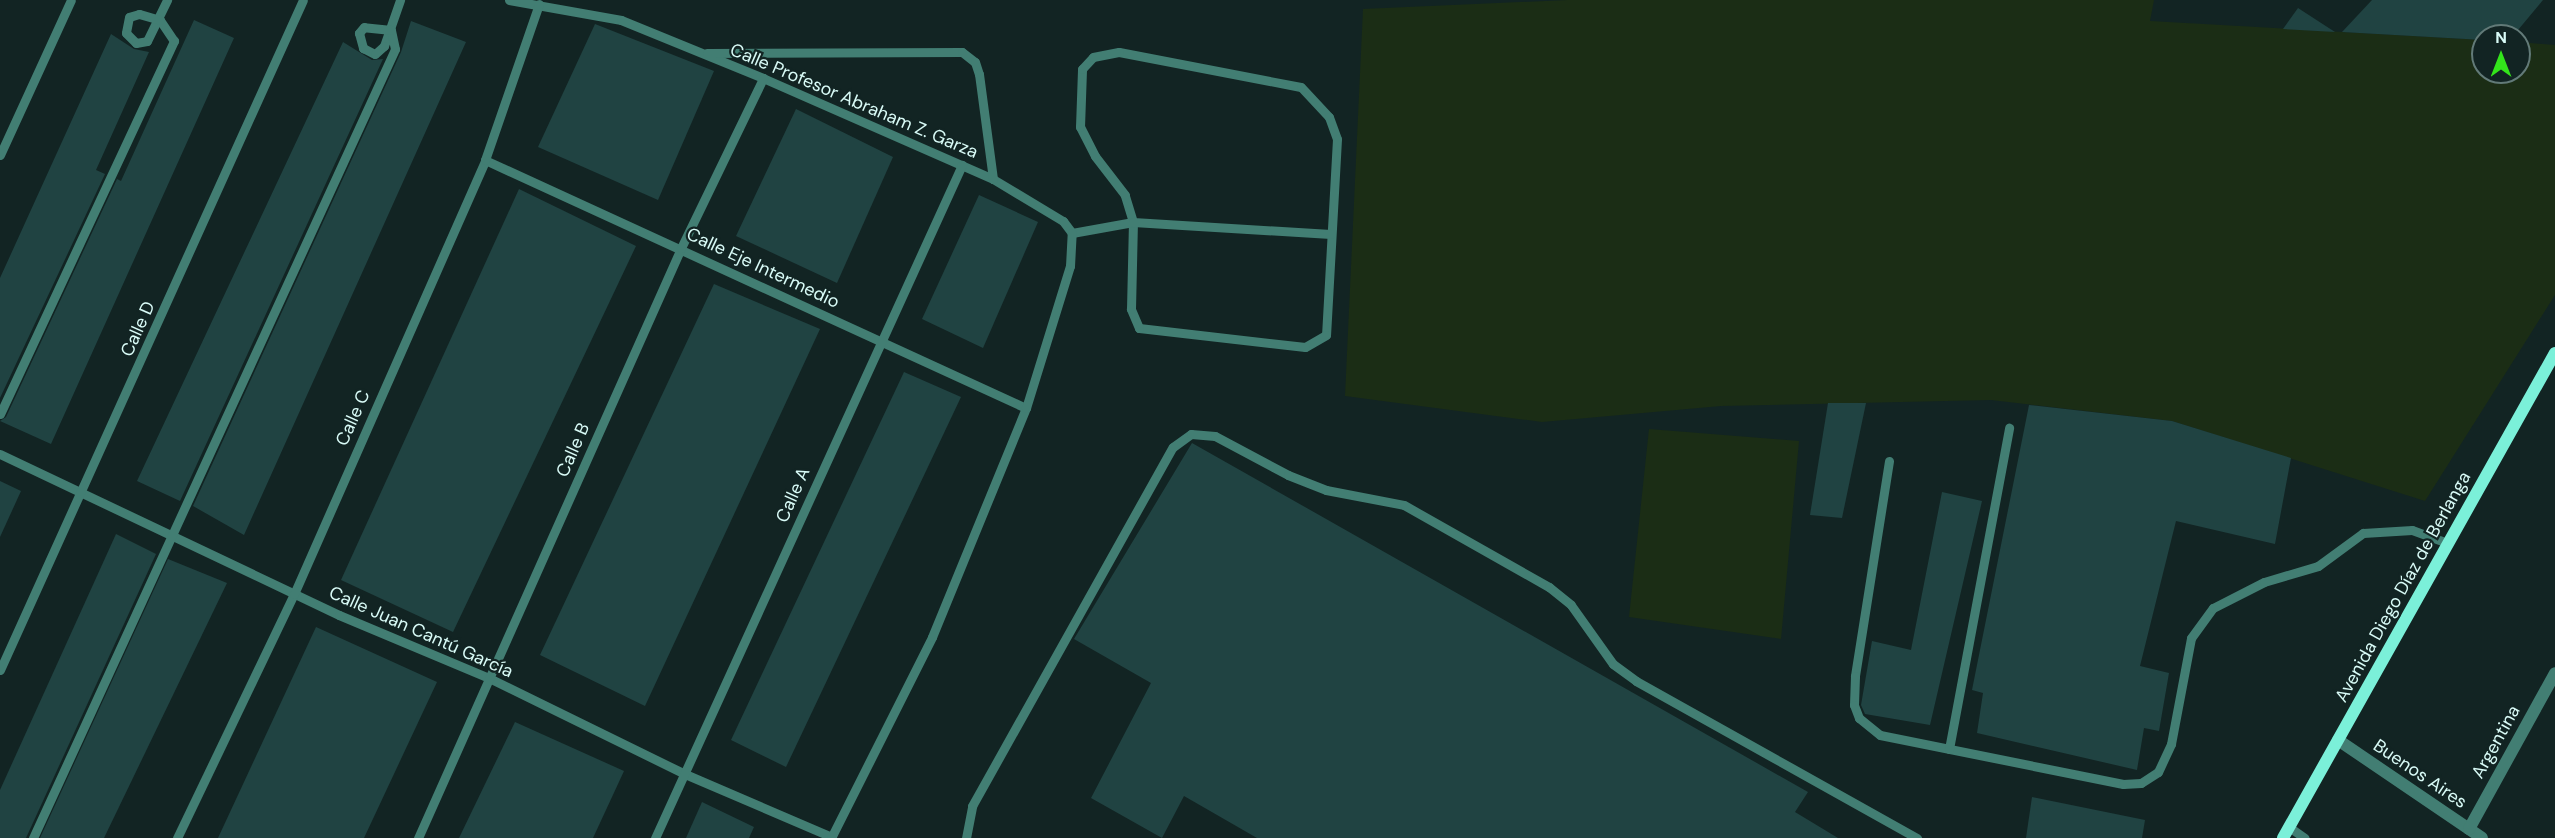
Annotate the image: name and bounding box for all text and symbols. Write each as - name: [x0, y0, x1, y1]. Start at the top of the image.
- north arrow: [2471, 24, 2531, 84]
- text: N: [2495, 27, 2507, 48]
- street label: Calle Profesor Abraham Z. Garza: [727, 39, 981, 163]
- street label: Calle Eje Intermedio: [683, 223, 843, 313]
- street label: Calle D: [116, 298, 160, 360]
- street label: Calle C: [331, 387, 375, 449]
- street label: Calle B: [552, 420, 594, 480]
- street label: Calle A: [771, 464, 815, 526]
- street label: Avenida Diego Díaz de Berlanga: [2331, 468, 2475, 706]
- street label: Calle Juan Cantú García: [326, 582, 516, 682]
- street label: Argentina: [2467, 702, 2525, 782]
- street label: Buenos Aires: [2369, 735, 2471, 813]

